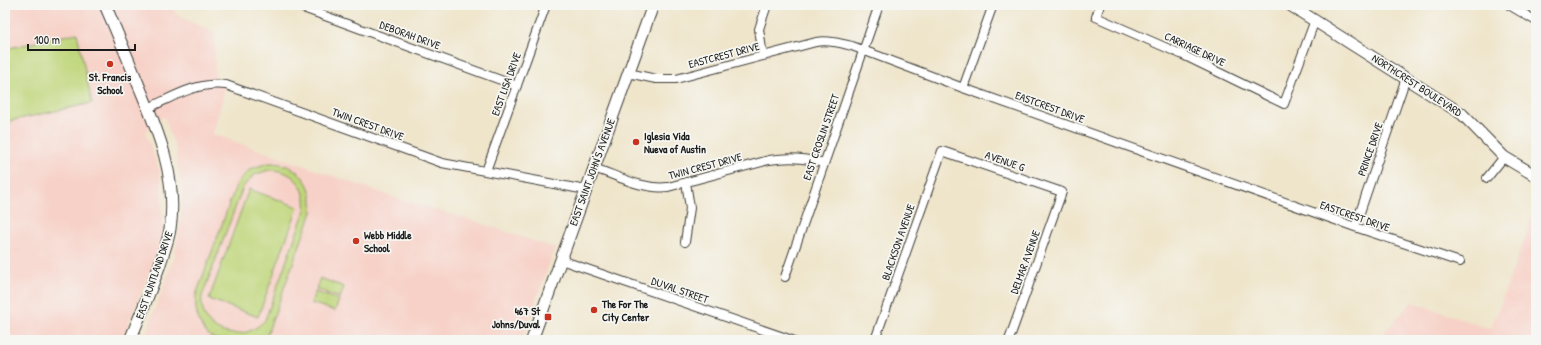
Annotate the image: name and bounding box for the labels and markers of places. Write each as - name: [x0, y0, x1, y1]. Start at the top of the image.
- marker: St. Francis School: [105, 59, 115, 69]
- place label: St. Francis School: [89, 70, 132, 97]
- place label: Iglesia Vida Nueva of Austin: [644, 129, 706, 156]
- marker: Iglesia Vida Nueva of Austin: [631, 137, 641, 147]
- place label: Webb Middle School: [364, 228, 412, 255]
- marker: Webb Middle School: [351, 236, 361, 246]
- place label: The For The City Center: [601, 297, 650, 325]
- place label: 467 St Johns/Duval: [492, 304, 541, 331]
- marker: The For The City Center: [589, 305, 599, 315]
- marker: 467 St Johns/Duval: [543, 312, 553, 322]

